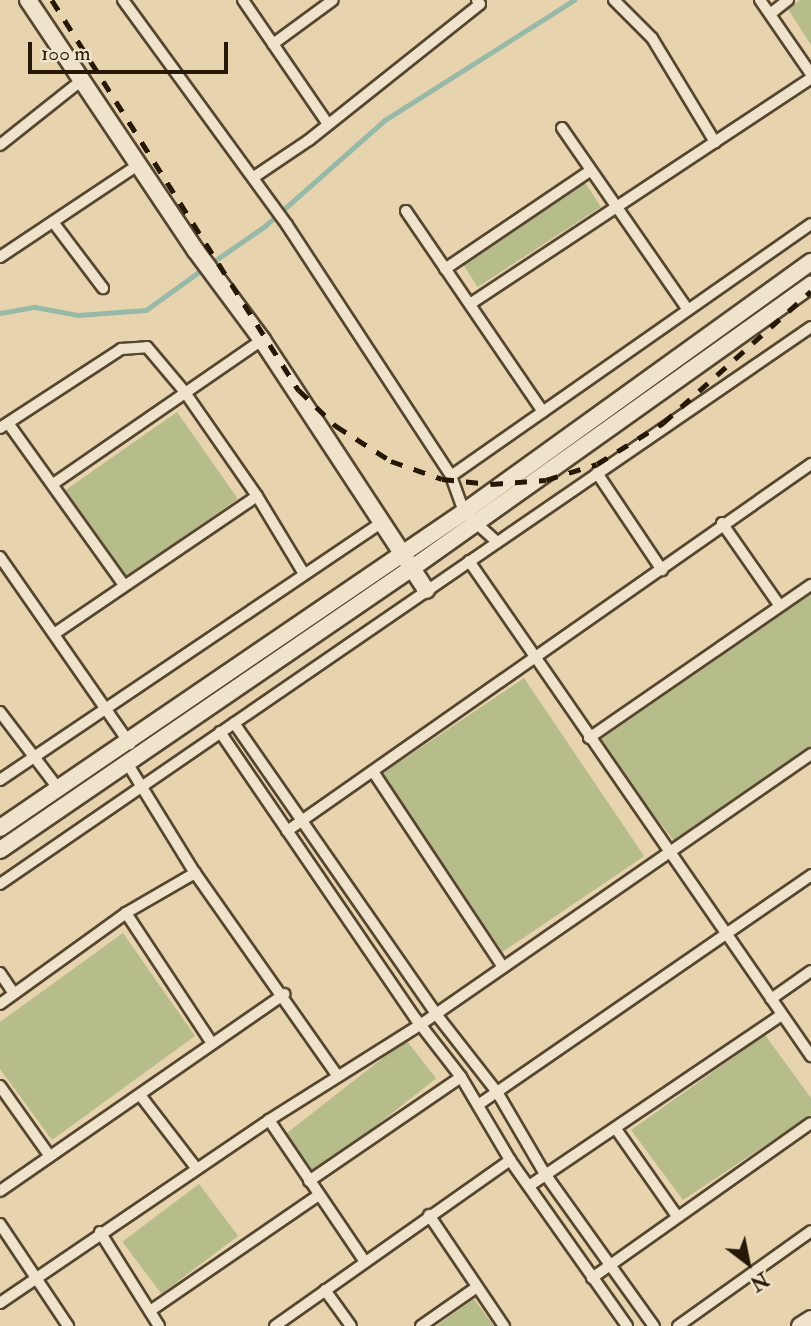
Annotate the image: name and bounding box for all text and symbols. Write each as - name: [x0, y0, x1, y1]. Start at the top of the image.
- scale bar: [32, 28, 231, 72]
- text: 100 m: [41, 40, 91, 67]
- north arrow: [713, 1228, 783, 1298]
- text: N: [746, 1266, 773, 1295]

